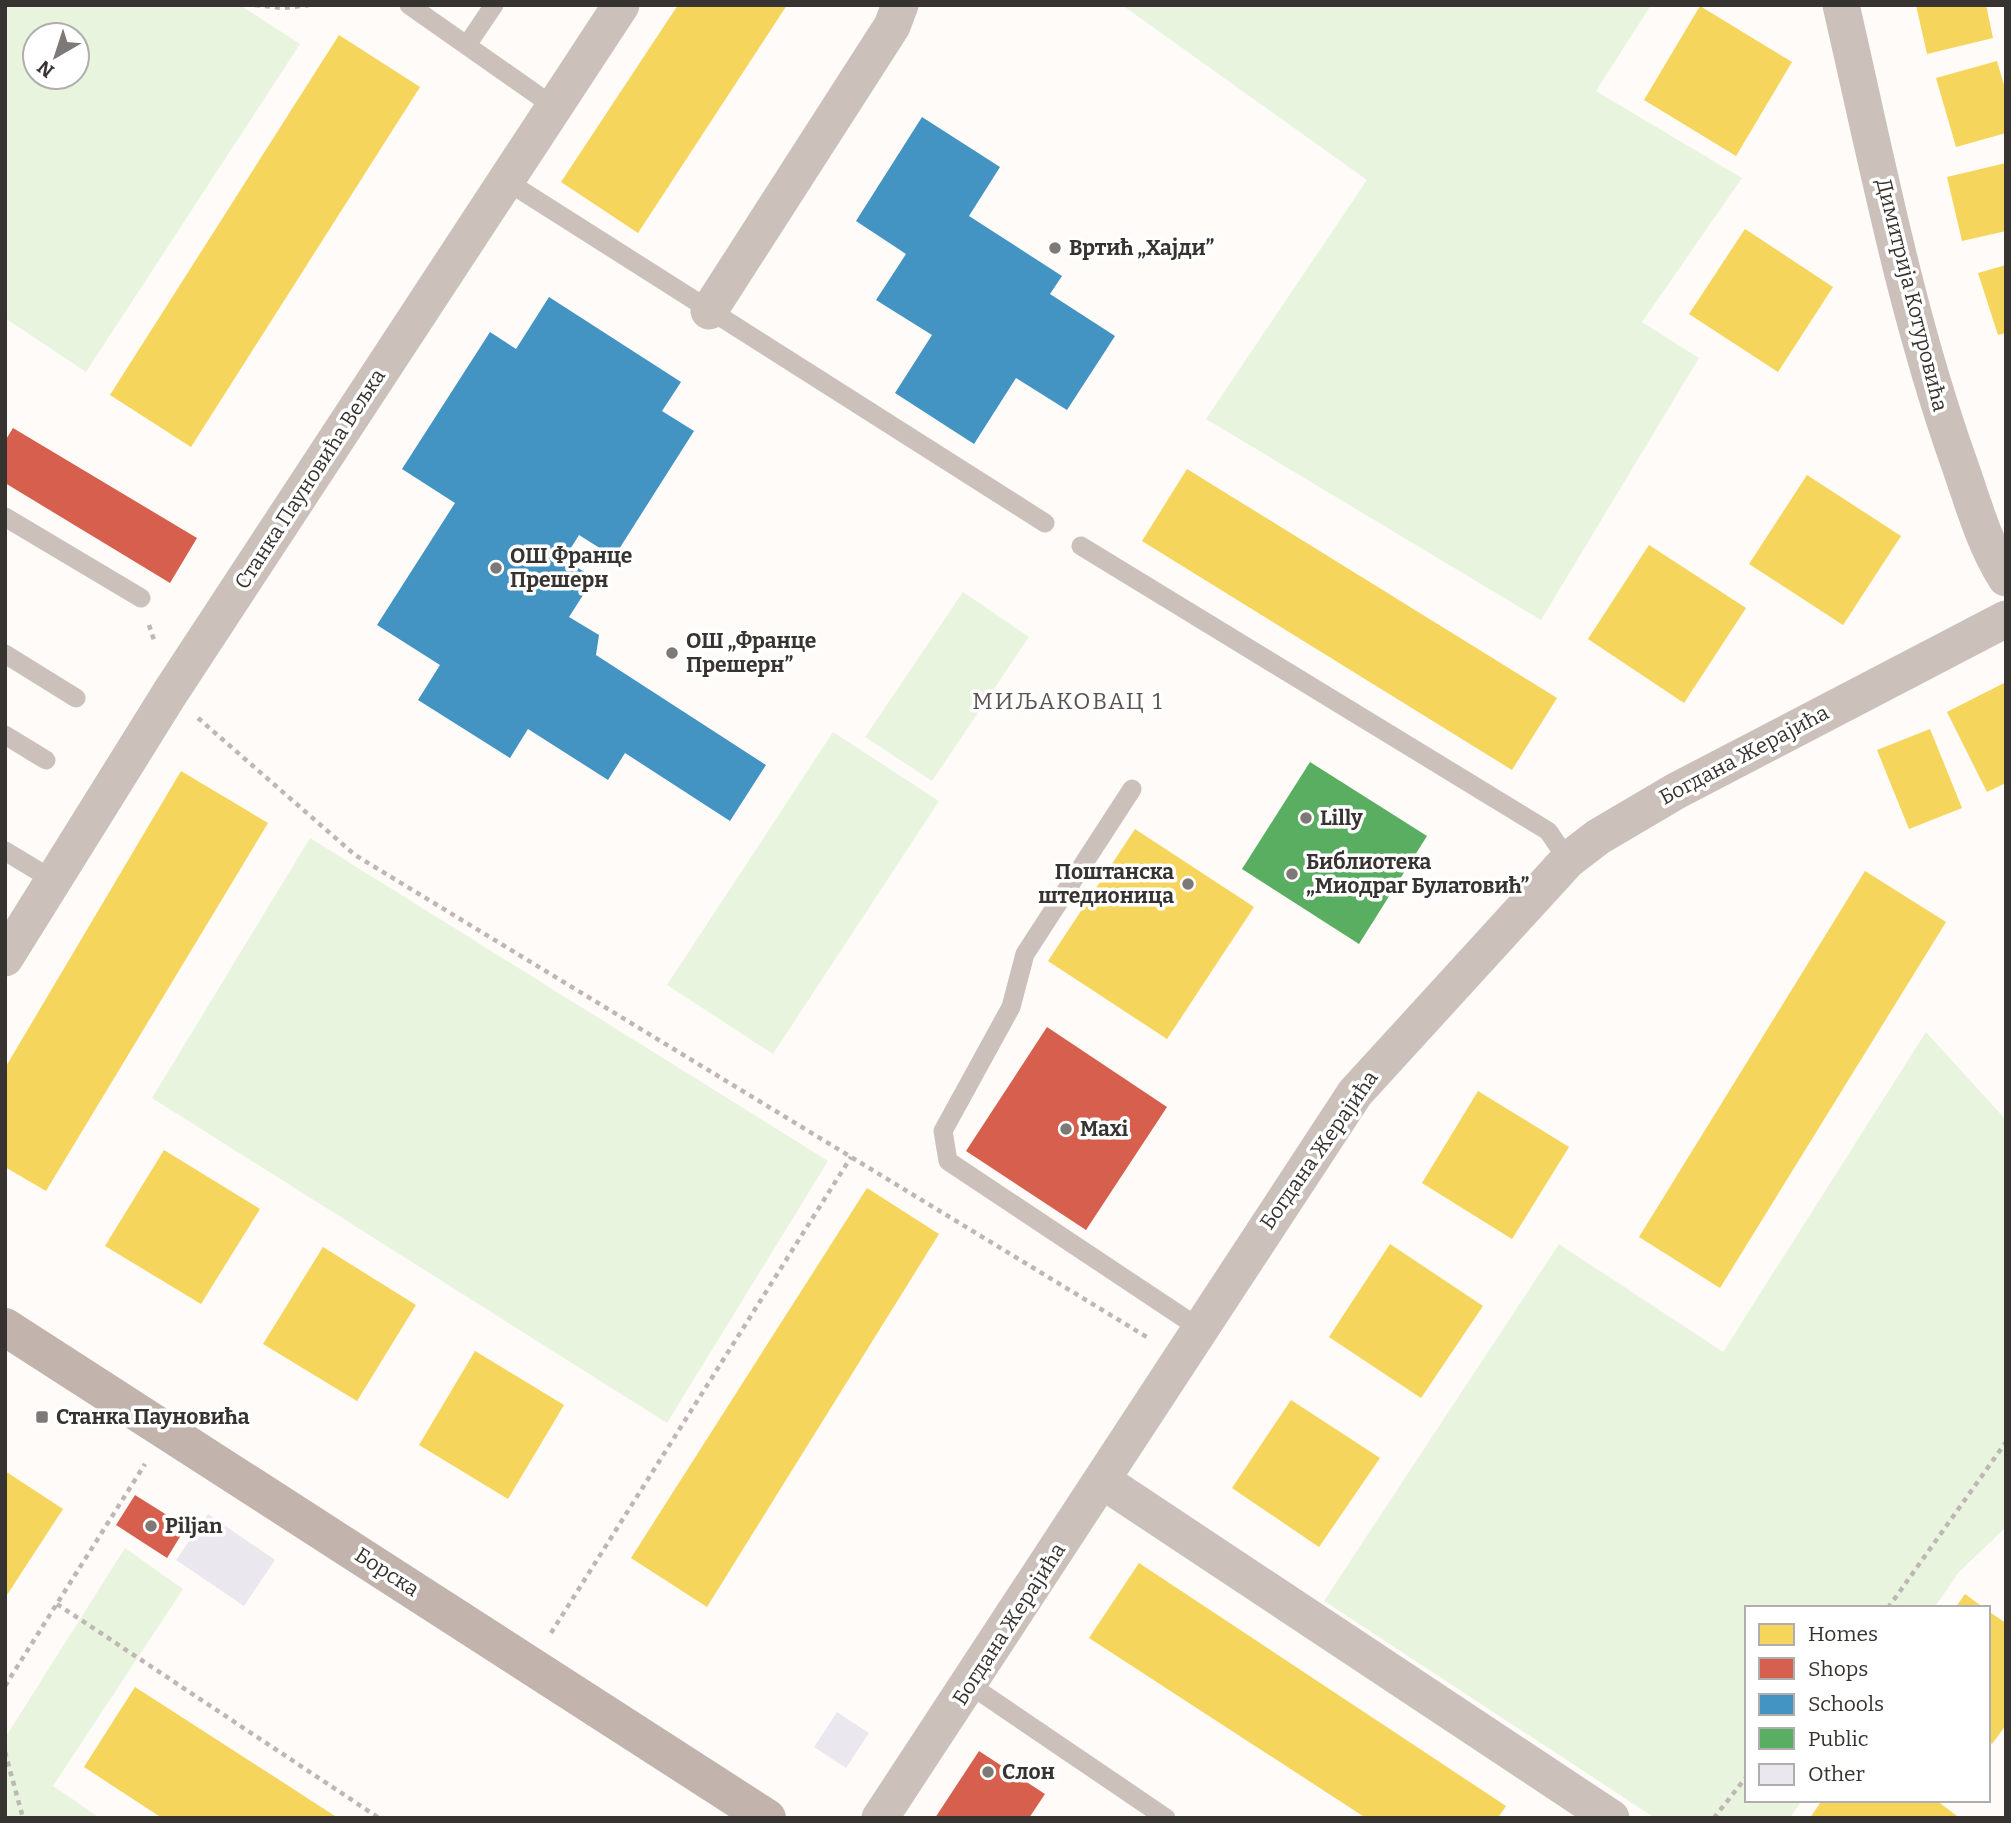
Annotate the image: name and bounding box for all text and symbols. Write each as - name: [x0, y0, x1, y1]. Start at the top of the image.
- north arrow: [21, 21, 91, 91]
- text: N: [32, 55, 59, 82]
- street label: Димитрија Котуровића: [1870, 176, 1954, 414]
- place label: Вртић „Хајди”: [1069, 235, 1215, 261]
- marker: Вртић „Хајди”: [1047, 240, 1063, 256]
- street label: Станка Пауновића Вељка: [229, 363, 391, 594]
- place label: ОШ Франце Прешерн: [510, 543, 632, 593]
- marker: ОШ Франце Прешерн: [488, 560, 504, 576]
- place label: ОШ „Франце Прешерн”: [686, 628, 816, 678]
- marker: ОШ „Франце Прешерн”: [664, 645, 680, 661]
- district label: МИЉАКОВАЦ 1: [972, 687, 1164, 715]
- street label: Богдана Жерајића: [1655, 699, 1834, 811]
- place label: Lilly: [1320, 805, 1363, 831]
- marker: Lilly: [1298, 810, 1314, 826]
- place label: Библиотека „Миодраг Булатовић”: [1306, 849, 1530, 899]
- place label: Поштанска штедионица: [1038, 859, 1174, 909]
- marker: Библиотека „Миодраг Булатовић”: [1284, 866, 1300, 882]
- marker: Поштанска штедионица: [1180, 876, 1196, 892]
- street label: Богдана Жерајића: [1254, 1065, 1384, 1235]
- place label: Maxi: [1080, 1116, 1129, 1142]
- marker: Maxi: [1058, 1121, 1074, 1137]
- place label: Станка Пауновића: [56, 1404, 250, 1430]
- marker: Станка Пауновића: [34, 1409, 50, 1425]
- place label: Piljan: [165, 1513, 223, 1539]
- marker: Piljan: [143, 1518, 159, 1534]
- street label: Богдана Жерајића: [947, 1538, 1071, 1710]
- street label: Борска: [350, 1542, 424, 1603]
- legend: [1745, 1606, 1990, 1802]
- text: Homes: [1808, 1621, 1878, 1647]
- text: Shops: [1808, 1656, 1868, 1682]
- text: Schools: [1808, 1691, 1884, 1717]
- text: Public: [1808, 1726, 1869, 1752]
- place label: Слон: [1002, 1759, 1055, 1785]
- text: Other: [1808, 1761, 1865, 1787]
- marker: Слон: [980, 1764, 996, 1780]

